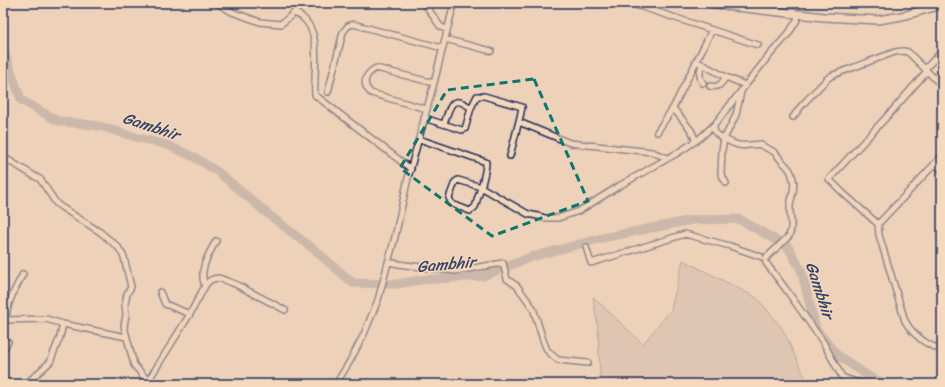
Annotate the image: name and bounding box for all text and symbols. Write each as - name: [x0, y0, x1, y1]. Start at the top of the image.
- water label: Gambhir: [119, 103, 186, 150]
- water label: Gambhir: [416, 247, 480, 281]
- water label: Gambhir: [797, 258, 844, 325]

